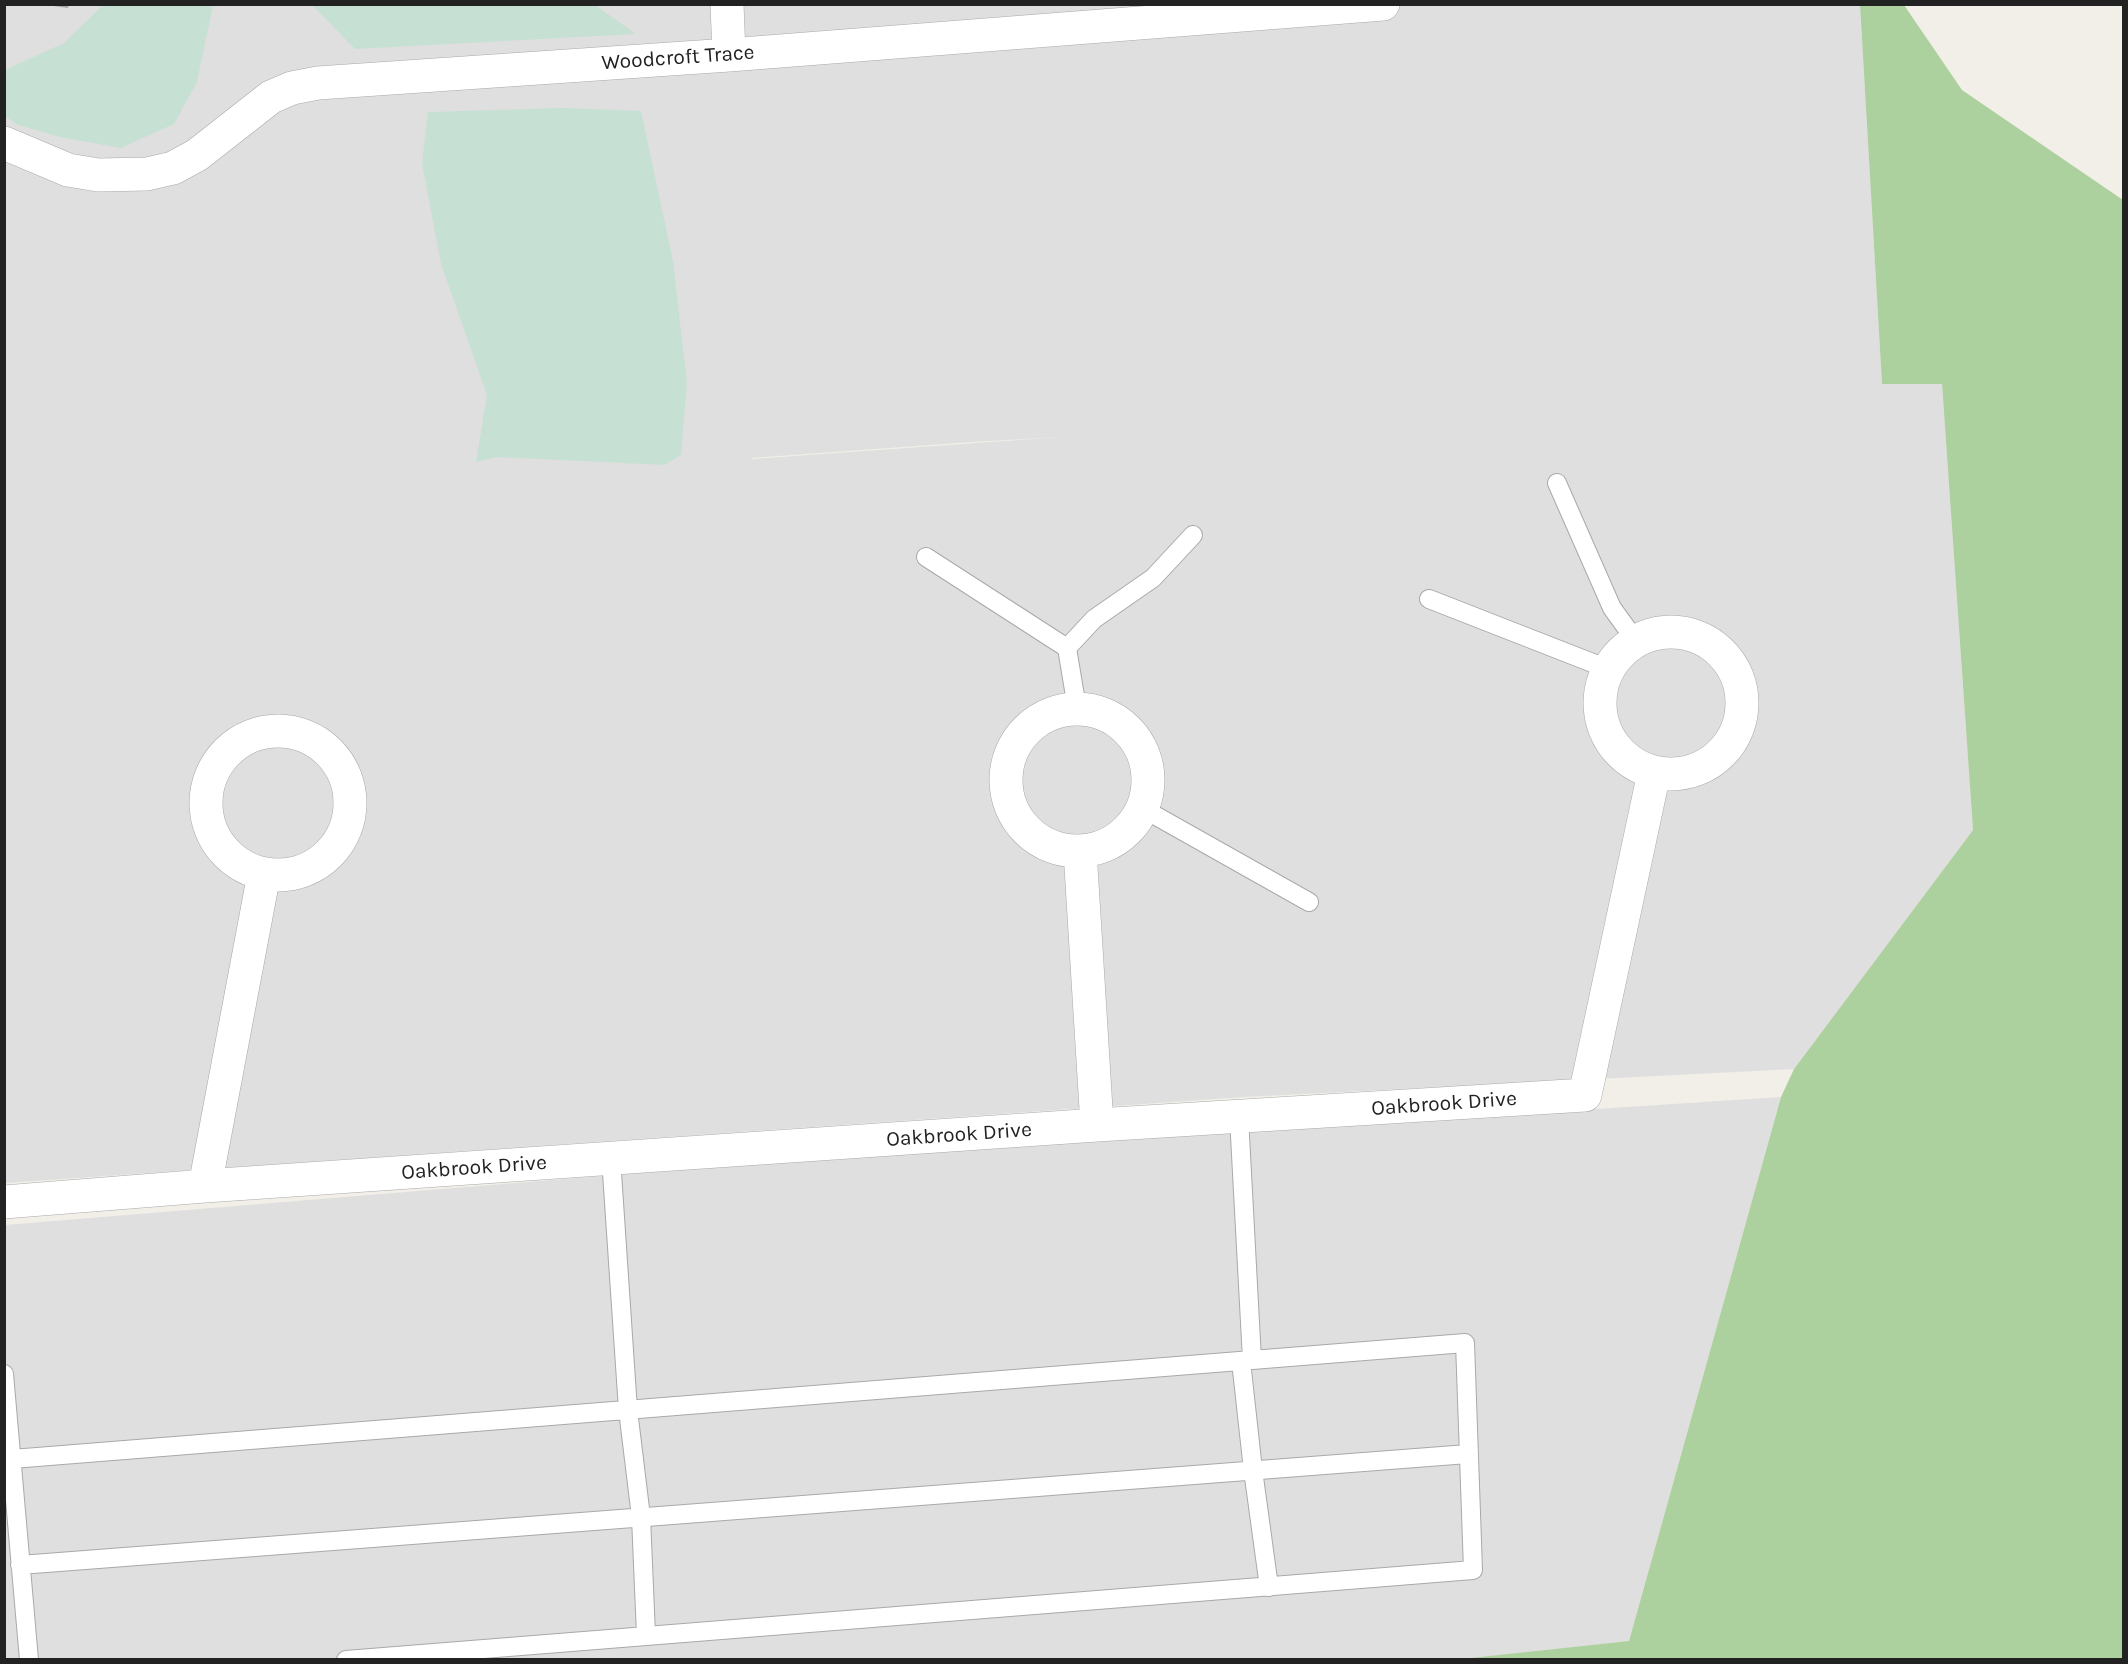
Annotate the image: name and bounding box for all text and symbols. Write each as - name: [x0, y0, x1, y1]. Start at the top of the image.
- street label: Woodcroft Trace: [601, 40, 755, 76]
- street label: Oakbrook Drive: [1370, 1086, 1518, 1122]
- street label: Oakbrook Drive: [885, 1117, 1033, 1153]
- street label: Oakbrook Drive: [400, 1150, 548, 1186]

